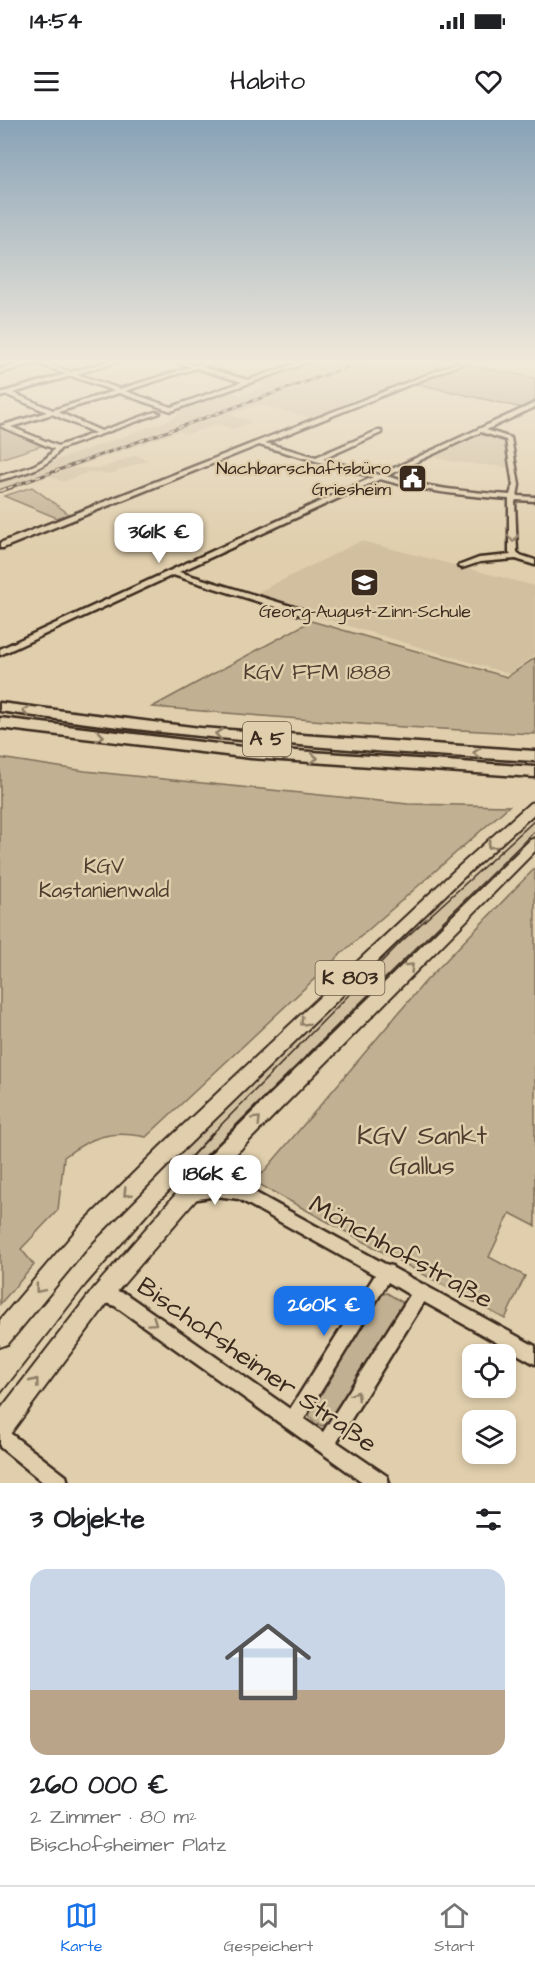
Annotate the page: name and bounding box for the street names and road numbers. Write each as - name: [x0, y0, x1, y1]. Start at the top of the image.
- road number: A 5: [243, 722, 291, 756]
- road number: K 803: [316, 961, 385, 995]
- street label: Mönchhofstraße: [303, 1187, 499, 1317]
- street label: Bischofsheimer Straße: [130, 1268, 384, 1462]

